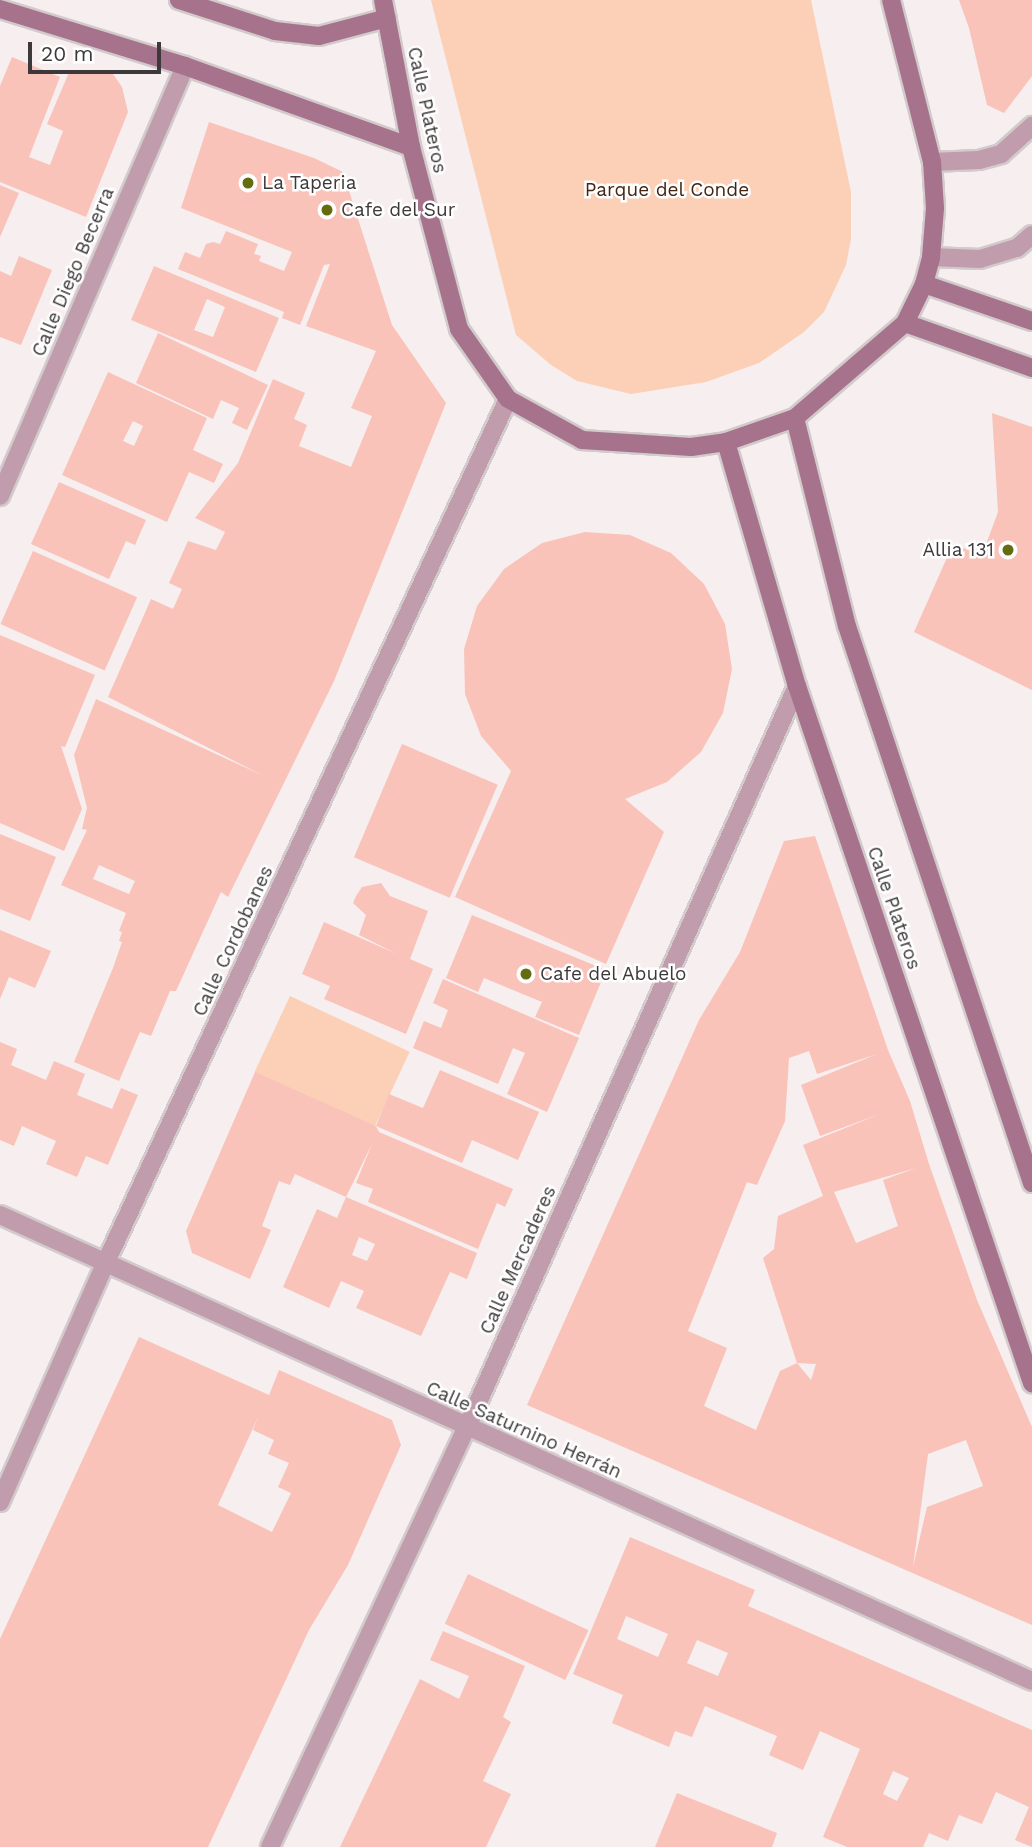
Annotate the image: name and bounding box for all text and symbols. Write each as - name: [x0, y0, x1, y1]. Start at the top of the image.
- scale bar: [32, 28, 164, 72]
- text: 20 m: [41, 41, 93, 66]
- street label: Calle Plateros: [402, 45, 452, 175]
- place label: La Taperia: [262, 172, 357, 194]
- marker: La Taperia: [240, 175, 256, 191]
- park label: Parque del Conde: [584, 179, 750, 201]
- street label: Calle Diego Becerra: [27, 184, 119, 360]
- place label: Cafe del Sur: [341, 199, 456, 221]
- marker: Cafe del Sur: [319, 202, 335, 218]
- place label: Allia 131: [922, 539, 994, 561]
- marker: Allia 131: [1000, 542, 1016, 558]
- street label: Calle Plateros: [862, 844, 926, 972]
- street label: Calle Cordobanes: [188, 862, 278, 1020]
- place label: Cafe del Abuelo: [540, 963, 688, 985]
- marker: Cafe del Abuelo: [518, 966, 534, 982]
- street label: Calle Mercaderes: [475, 1182, 561, 1338]
- street label: Calle Saturnino Herrán: [423, 1377, 625, 1483]

